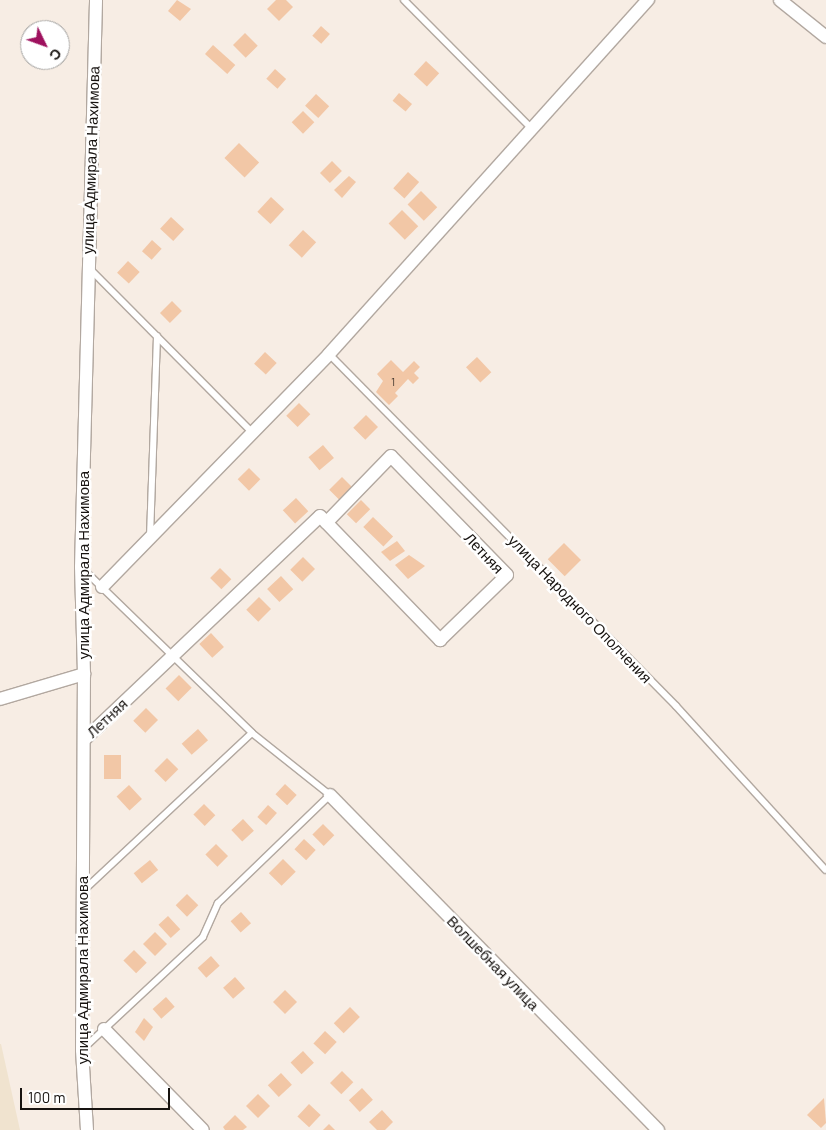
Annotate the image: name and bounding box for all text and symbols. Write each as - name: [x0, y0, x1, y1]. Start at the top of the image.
- north arrow: [20, 20, 70, 70]
- text: С: [46, 45, 65, 64]
- street label: улица Адмирала Нахимова: [79, 66, 103, 254]
- house number: 1: [391, 375, 395, 389]
- street label: улица Адмирала Нахимова: [75, 471, 93, 659]
- street label: Летняя: [461, 529, 507, 577]
- street label: улица Народного Ополчения: [504, 531, 656, 687]
- street label: Летняя: [83, 695, 131, 741]
- street label: улица Адмирала Нахимова: [74, 876, 92, 1064]
- street label: Волшебная улица: [443, 912, 543, 1014]
- scale bar: [22, 1078, 172, 1110]
- text: 100 m: [28, 1088, 66, 1106]

